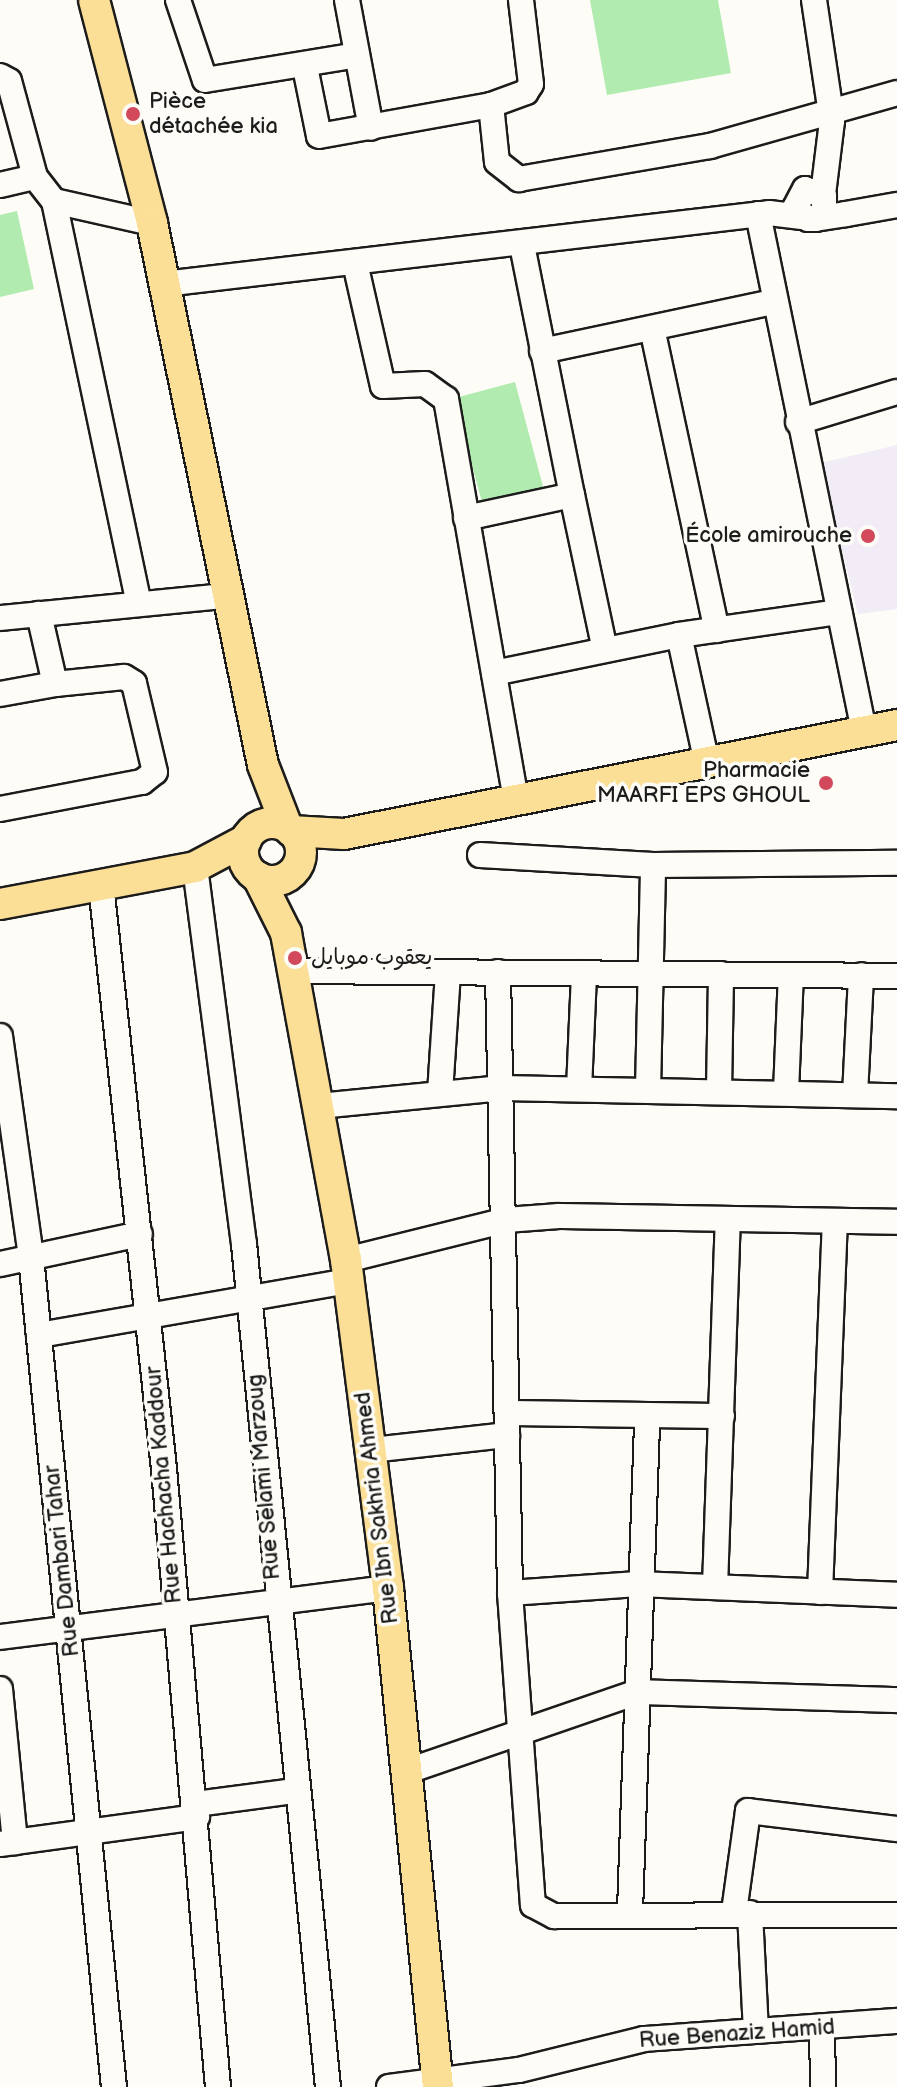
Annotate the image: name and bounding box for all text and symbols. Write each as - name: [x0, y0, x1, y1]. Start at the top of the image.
- place label: Pièce détachée kia: [149, 88, 278, 140]
- marker: Pièce détachée kia: [124, 105, 142, 123]
- place label: École amirouche: [685, 523, 852, 549]
- marker: École amirouche: [859, 527, 877, 545]
- place label: Pharmacie MAARFI EPS GHOUL: [597, 757, 810, 808]
- marker: Pharmacie MAARFI EPS GHOUL: [817, 774, 835, 792]
- place label: يعقوب موبايل: [311, 945, 432, 971]
- marker: يعقوب موبايل: [286, 949, 304, 967]
- street label: Rue Hachacha Kaddour: [140, 1365, 188, 1605]
- street label: Rue Selami Marzoug: [242, 1373, 286, 1581]
- street label: Rue Ibn Sakhria Ahmed: [350, 1390, 404, 1626]
- street label: Rue Dambari Tahar: [39, 1464, 85, 1658]
- street label: Rue Benaziz Hamid: [638, 2014, 836, 2054]

